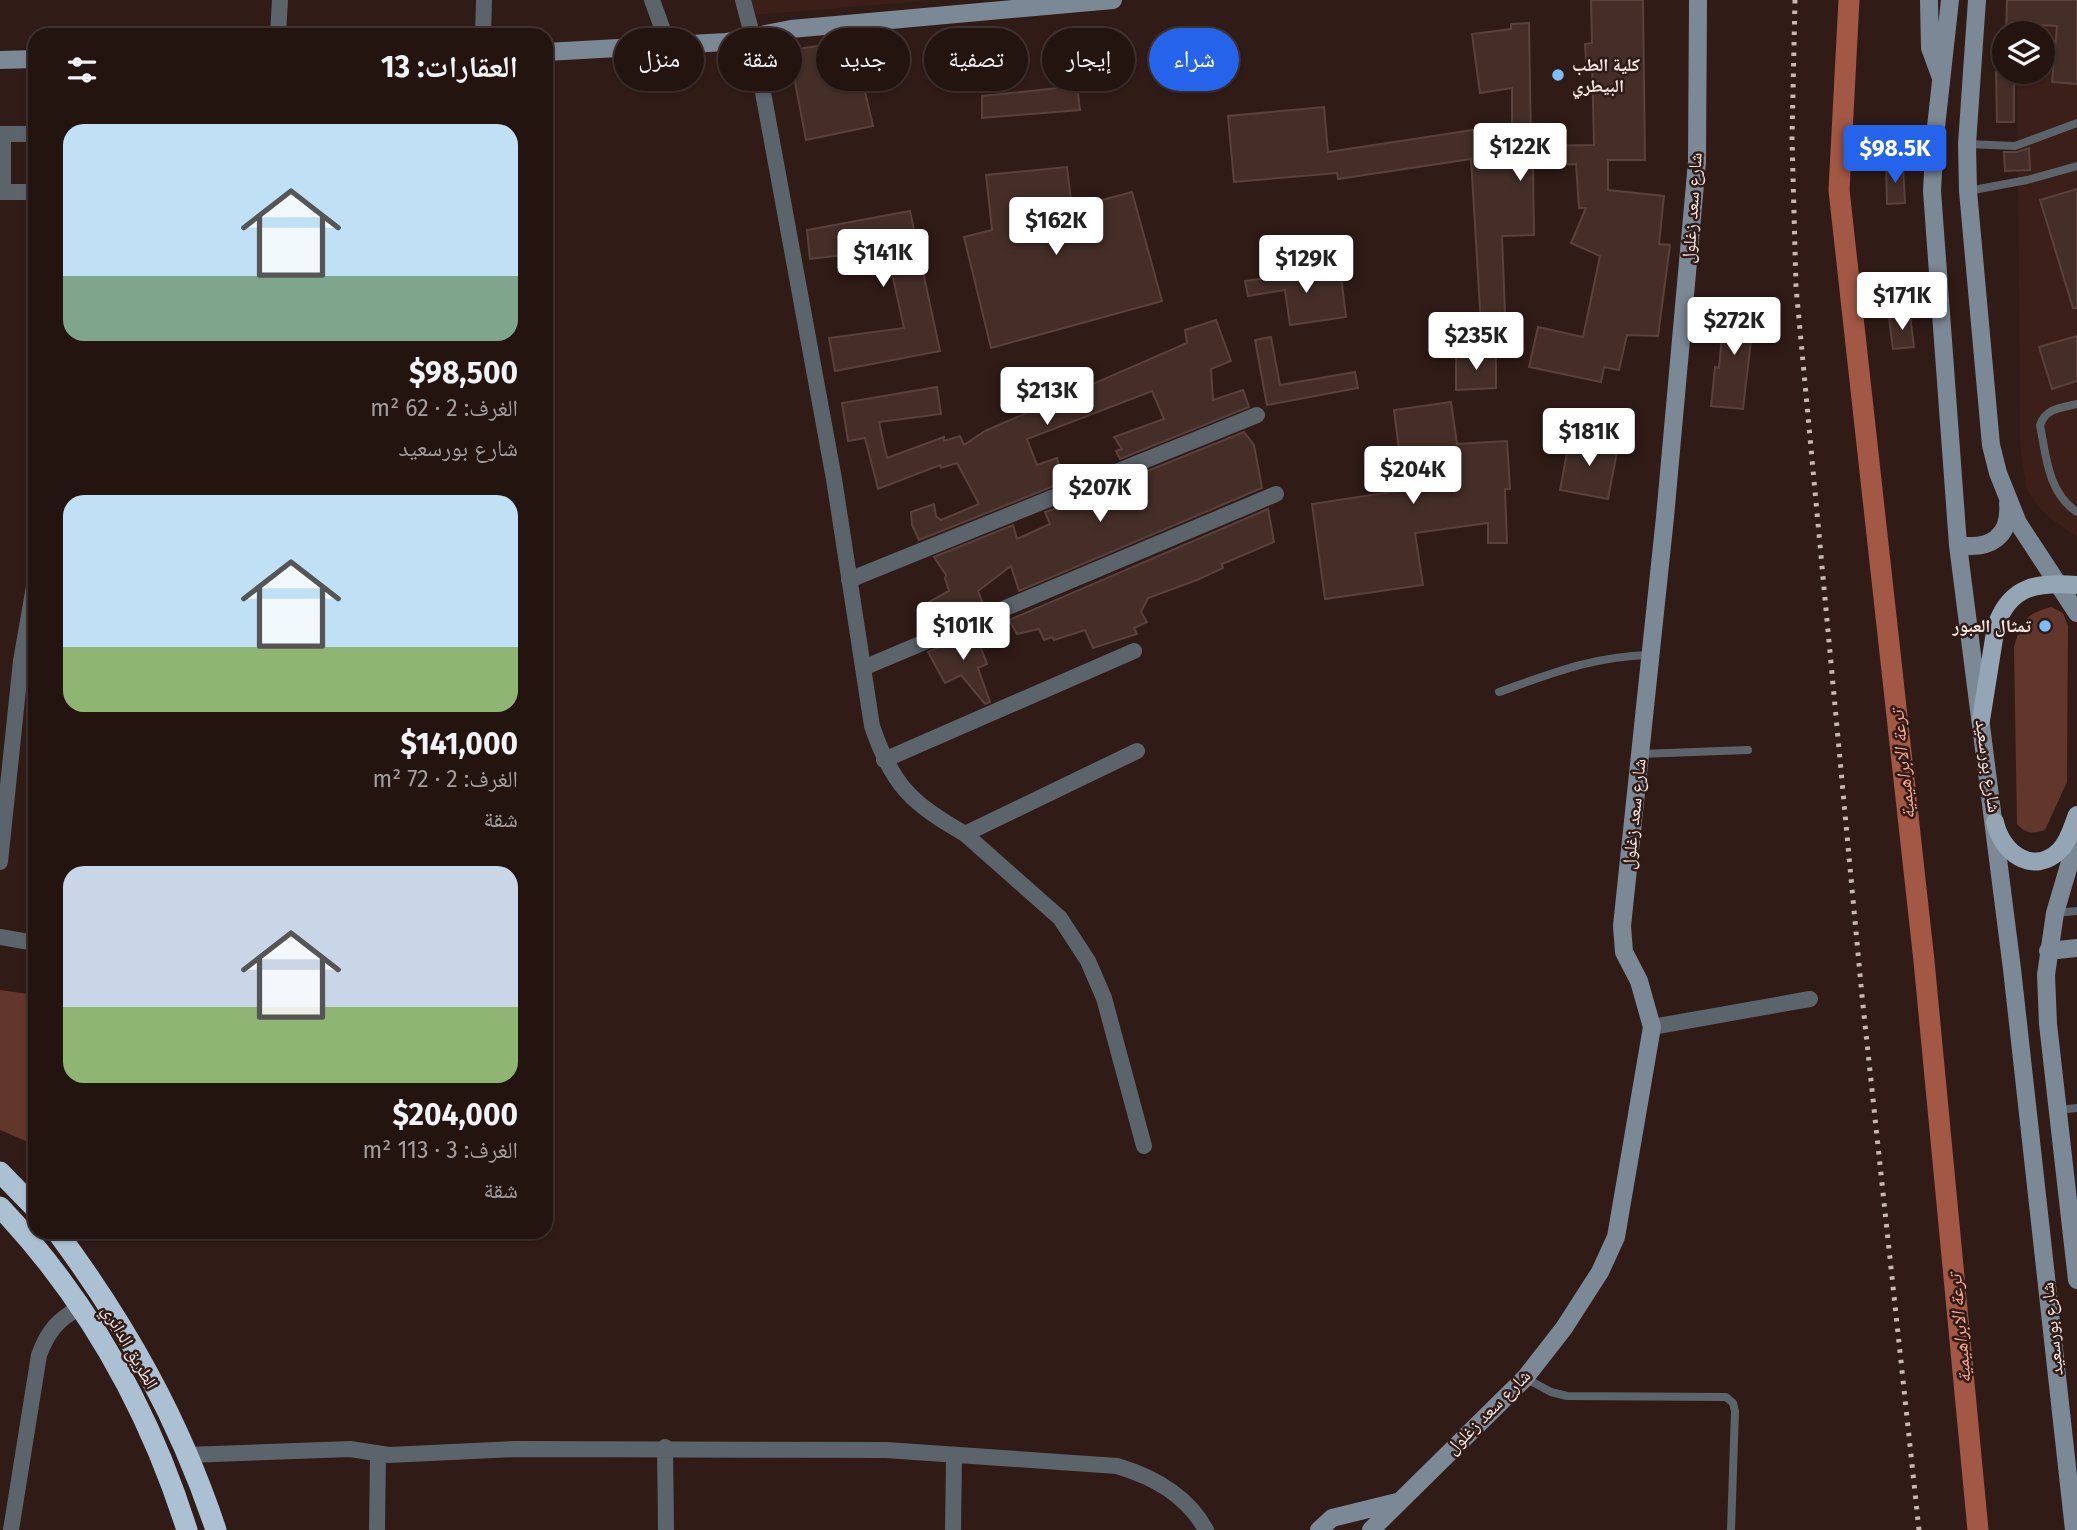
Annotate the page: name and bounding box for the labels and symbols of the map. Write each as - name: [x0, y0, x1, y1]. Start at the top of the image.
- place label: كلية الطب البيطري: [1572, 54, 1640, 100]
- marker: كلية الطب البيطري: [1550, 67, 1566, 83]
- pin: $122K: [1471, 124, 1569, 183]
- pin: $98.5K: [1838, 125, 1952, 185]
- street label: شارع سعد زغلول: [1677, 152, 1707, 264]
- pin: $162K: [1007, 198, 1105, 257]
- pin: $141K: [834, 230, 932, 289]
- pin: $129K: [1257, 236, 1355, 295]
- pin: $171K: [1853, 272, 1951, 332]
- pin: $272K: [1685, 298, 1783, 357]
- pin: $235K: [1427, 312, 1525, 372]
- pin: $213K: [998, 368, 1096, 427]
- pin: $181K: [1540, 408, 1638, 468]
- pin: $204K: [1364, 447, 1462, 506]
- pin: $207K: [1051, 464, 1149, 524]
- pin: $101K: [914, 602, 1012, 662]
- place label: تمثال العبور: [1952, 615, 2031, 637]
- marker: تمثال العبور: [2037, 618, 2053, 634]
- water label: ترعة الابراهيمية: [1885, 705, 1920, 820]
- street label: شارع بورسعيد: [1971, 718, 2005, 814]
- street label: شارع سعد زغلول: [1617, 758, 1651, 870]
- water label: ترعة الابراهيمية: [1943, 1269, 1976, 1384]
- street label: شارع بورسعيد: [2036, 1281, 2068, 1377]
- street label: الطريق الدائري: [94, 1301, 163, 1395]
- street label: شارع سعد زغلول: [1441, 1365, 1535, 1459]

